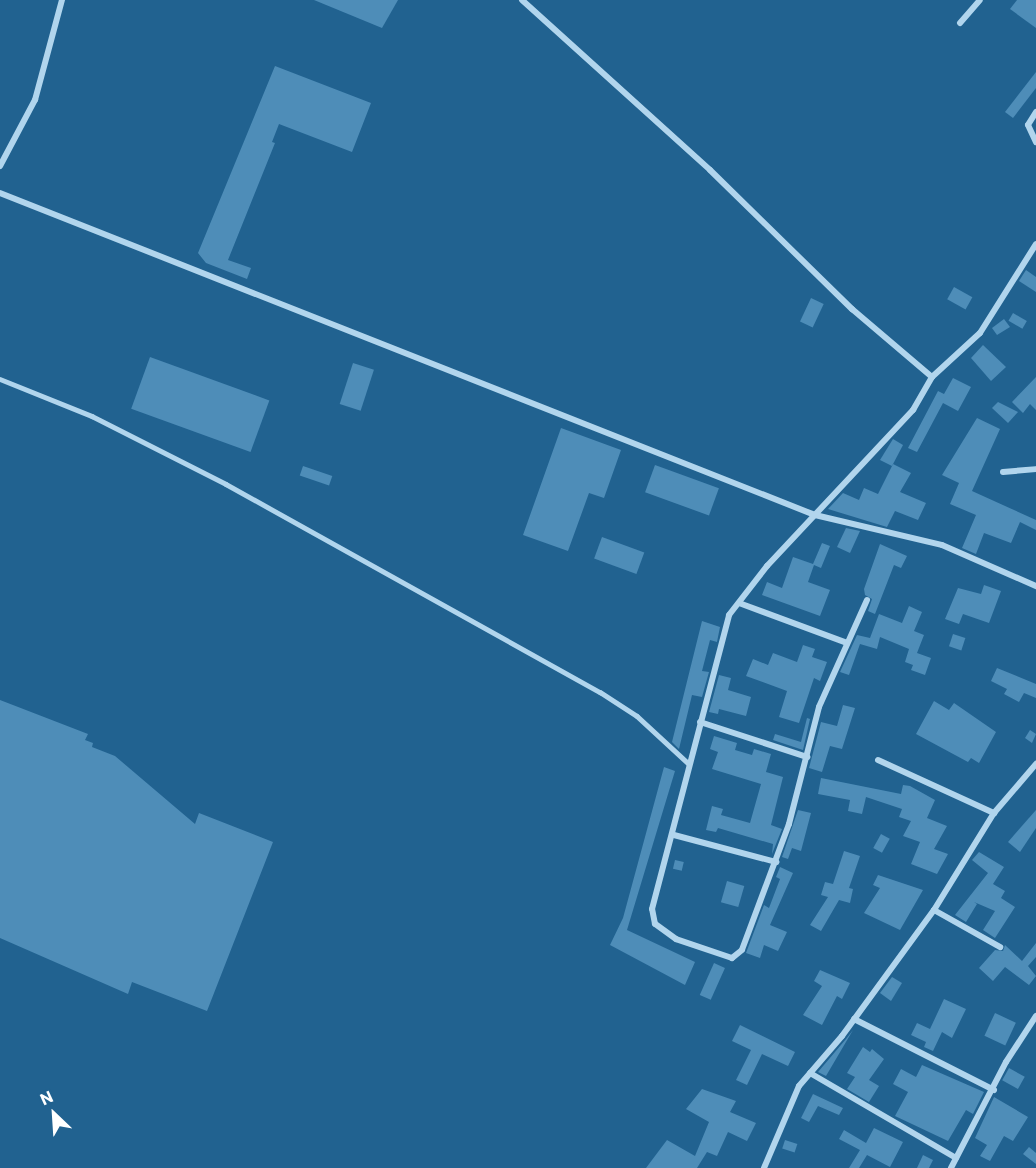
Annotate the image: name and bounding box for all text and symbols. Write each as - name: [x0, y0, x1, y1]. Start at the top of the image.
- north arrow: [24, 1084, 84, 1144]
- text: N: [37, 1086, 56, 1108]

